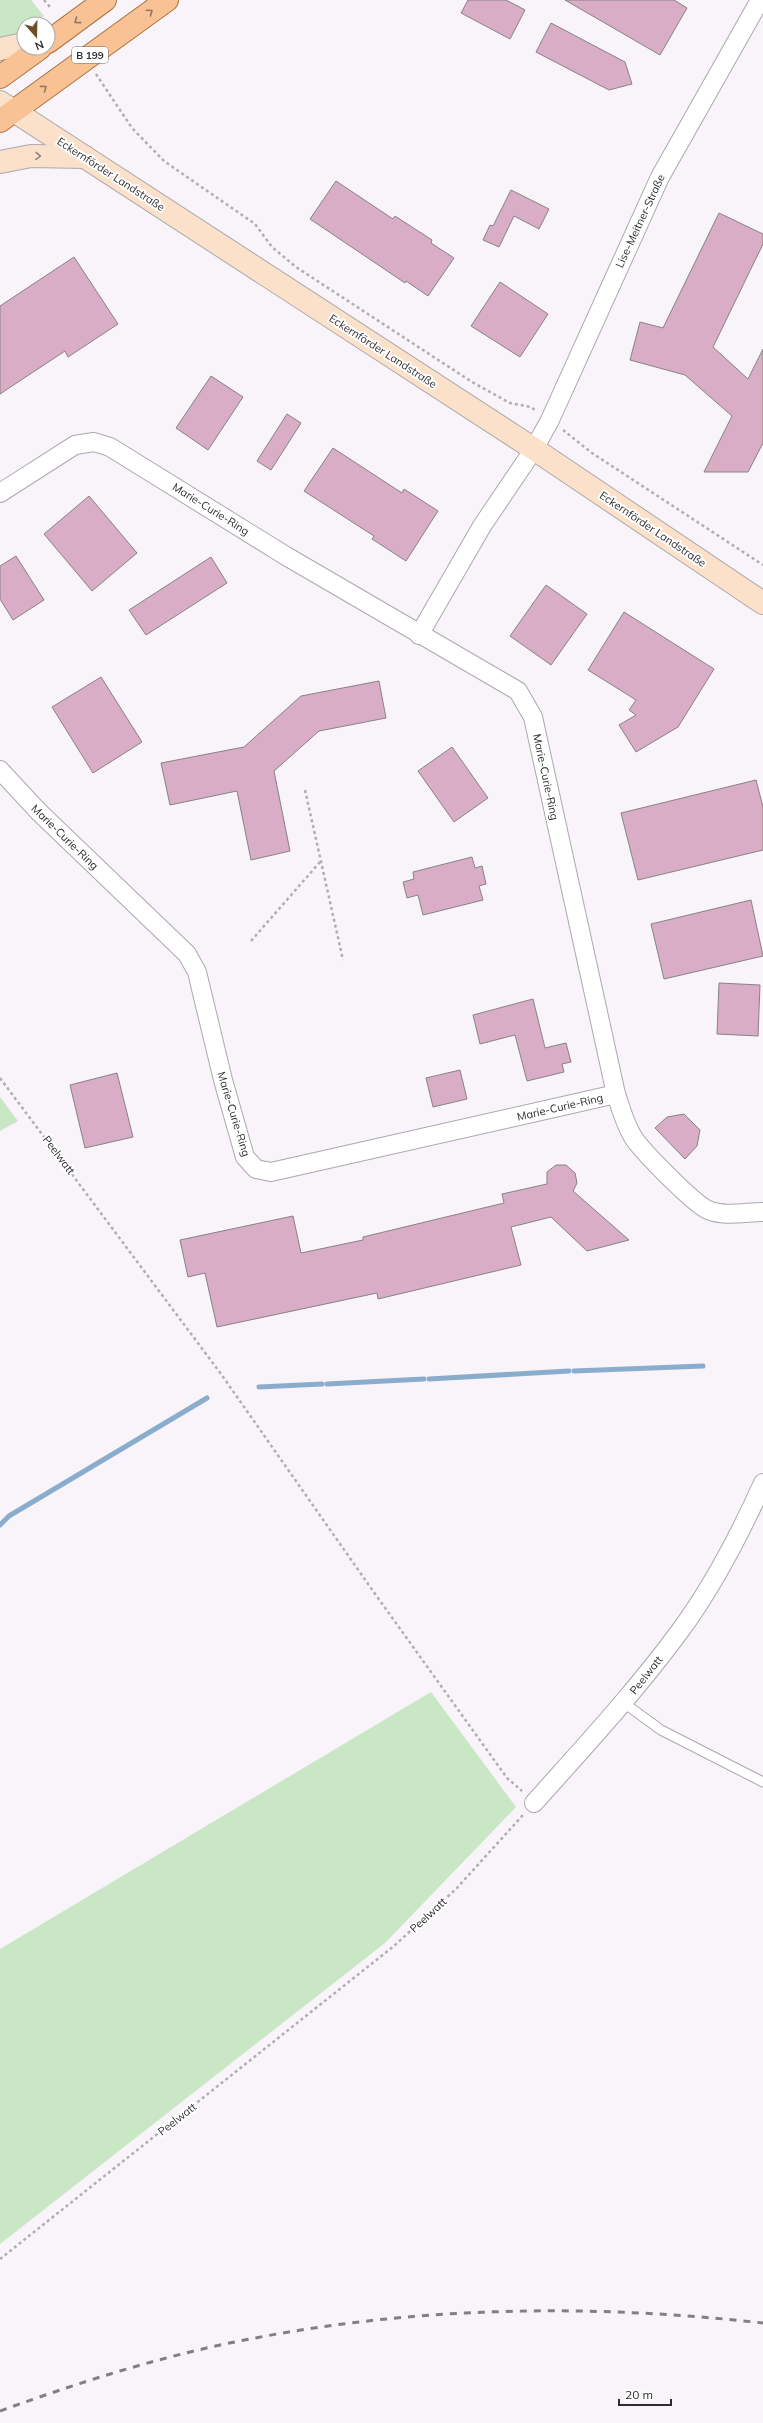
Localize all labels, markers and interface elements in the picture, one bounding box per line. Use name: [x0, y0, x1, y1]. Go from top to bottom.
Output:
one-way arrow: [146, 9, 153, 17]
north arrow: [16, 16, 56, 56]
one-way arrow: [74, 16, 81, 23]
text: N: [33, 37, 46, 53]
road number: B 199: [72, 47, 108, 63]
one-way arrow: [40, 86, 47, 93]
street label: Eckernförder Landstraße: [55, 134, 167, 214]
one-way arrow: [35, 152, 41, 160]
street label: Lise-Meitner-Straße: [612, 172, 668, 270]
street label: Eckernförder Landstraße: [327, 311, 439, 391]
street label: Marie-Curie-Ring: [170, 480, 252, 538]
street label: Eckernförder Landstraße: [597, 488, 709, 570]
street label: Marie-Curie-Ring: [530, 733, 562, 821]
street label: Marie-Curie-Ring: [29, 801, 101, 873]
street label: Marie-Curie-Ring: [214, 1070, 254, 1158]
street label: Marie-Curie-Ring: [516, 1090, 604, 1124]
street label: Peelwatt: [40, 1133, 78, 1177]
street label: Peelwatt: [627, 1653, 665, 1697]
street label: Peelwatt: [407, 1894, 449, 1936]
street label: Peelwatt: [155, 2100, 199, 2138]
scale bar: [619, 2381, 671, 2407]
text: 20 m: [625, 2387, 653, 2402]

